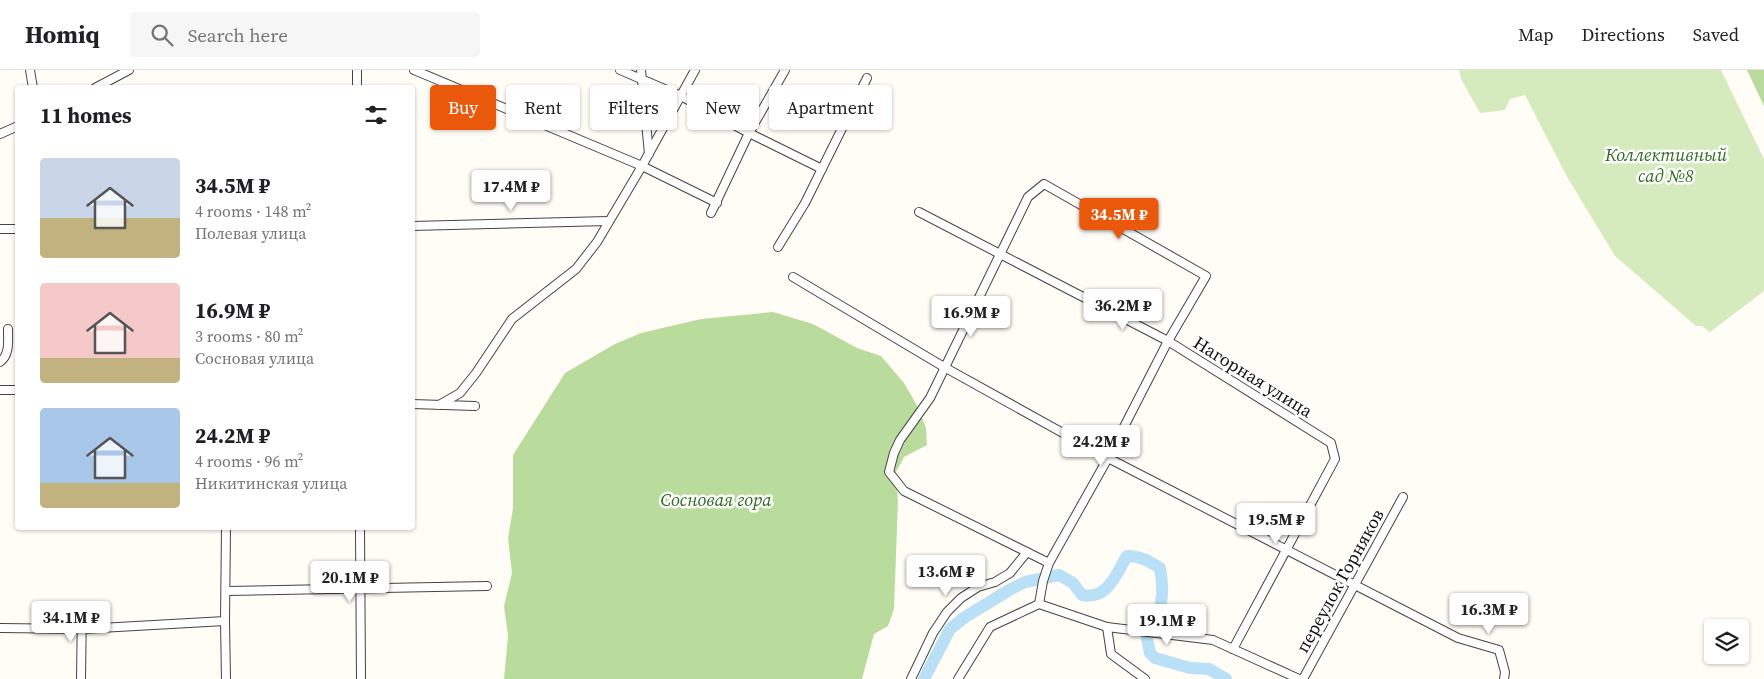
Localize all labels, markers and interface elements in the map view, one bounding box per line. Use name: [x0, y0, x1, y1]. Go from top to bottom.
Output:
search box: [130, 12, 480, 57]
text: Homiq: [25, 18, 100, 51]
icon: search: [148, 21, 176, 49]
text: Search here: [188, 22, 288, 48]
text: Map: [1518, 22, 1554, 47]
text: Directions: [1582, 22, 1665, 47]
text: Saved: [1693, 22, 1739, 47]
chip: Buy: [430, 85, 496, 130]
chip: Rent: [506, 85, 580, 130]
chip: Filters: [590, 85, 677, 130]
chip: New: [687, 85, 759, 130]
chip: Apartment: [769, 85, 892, 130]
text: 11 homes: [40, 101, 132, 130]
icon: filters: [362, 101, 390, 129]
park label: Коллективный сад №8: [1604, 142, 1728, 188]
pin: 17.4M ₽: [465, 170, 557, 212]
text: 34.5M ₽: [195, 171, 270, 200]
text: 17.4M ₽: [482, 175, 540, 197]
icon: home: [80, 178, 140, 238]
pin: 34.5M ₽: [1073, 198, 1165, 240]
text: 4 rooms · 148 m²: [195, 200, 311, 222]
text: 34.5M ₽: [1090, 203, 1148, 225]
text: Полевая улица: [195, 222, 306, 244]
pin: 36.2M ₽: [1077, 288, 1169, 331]
text: 36.2M ₽: [1094, 294, 1152, 316]
text: 16.9M ₽: [195, 296, 270, 325]
pin: 16.9M ₽: [925, 296, 1017, 338]
text: 16.9M ₽: [942, 301, 1000, 323]
icon: home: [80, 303, 140, 363]
text: 3 rooms · 80 m²: [195, 325, 303, 347]
street label: Нагорная улица: [1189, 330, 1318, 424]
text: Сосновая улица: [195, 347, 314, 369]
text: 24.2M ₽: [195, 421, 270, 450]
pin: 24.2M ₽: [1055, 424, 1147, 467]
icon: home: [80, 428, 140, 488]
text: 24.2M ₽: [1072, 430, 1130, 452]
text: 4 rooms · 96 m²: [195, 450, 303, 472]
text: Никитинская улица: [195, 472, 348, 494]
park label: Сосновая гора: [660, 487, 772, 512]
pin: 19.5M ₽: [1230, 502, 1322, 545]
street label: переулок Горняков: [1290, 504, 1389, 657]
text: 19.5M ₽: [1247, 508, 1305, 530]
pin: 13.6M ₽: [900, 554, 992, 597]
pin: 20.1M ₽: [304, 560, 396, 603]
text: 13.6M ₽: [917, 560, 975, 582]
text: 20.1M ₽: [321, 566, 379, 588]
pin: 16.3M ₽: [1443, 592, 1535, 635]
text: 16.3M ₽: [1460, 598, 1518, 620]
pin: 34.1M ₽: [25, 600, 117, 643]
pin: 19.1M ₽: [1121, 604, 1213, 646]
text: 34.1M ₽: [42, 606, 100, 628]
text: 19.1M ₽: [1138, 609, 1196, 631]
map controls: [1704, 619, 1749, 664]
button: layers: [1704, 619, 1749, 664]

